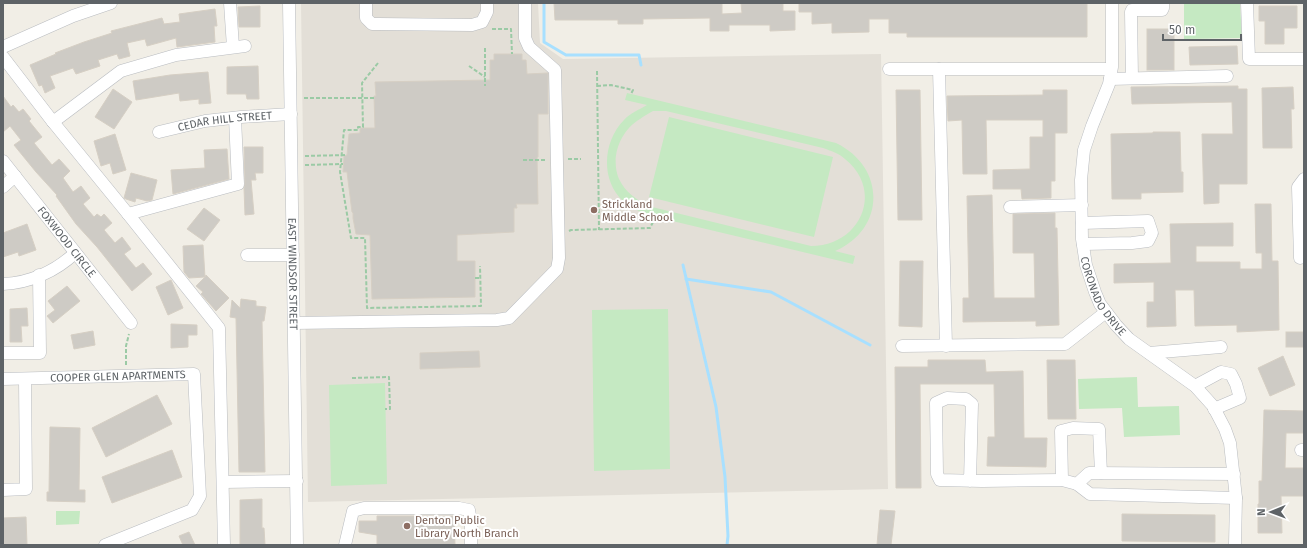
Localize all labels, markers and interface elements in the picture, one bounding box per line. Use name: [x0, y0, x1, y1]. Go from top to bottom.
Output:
scale bar: [1163, 16, 1241, 42]
text: 50 m: [1169, 23, 1195, 37]
street label: CEDAR HILL STREET: [177, 109, 273, 134]
place label: Strickland Middle School: [602, 198, 673, 224]
street label: FOXWOOD CIRCLE: [35, 204, 98, 280]
marker: Strickland Middle School: [589, 205, 599, 215]
street label: EAST WINDSOR STREET: [285, 218, 300, 331]
street label: CORONADO DRIVE: [1078, 256, 1129, 339]
street label: COOPER GLEN APARTMENTS: [50, 368, 186, 385]
north arrow: [1251, 492, 1291, 532]
text: N: [1255, 508, 1268, 516]
place label: Denton Public Library North Branch: [415, 514, 519, 540]
marker: Denton Public Library North Branch: [402, 521, 412, 531]

